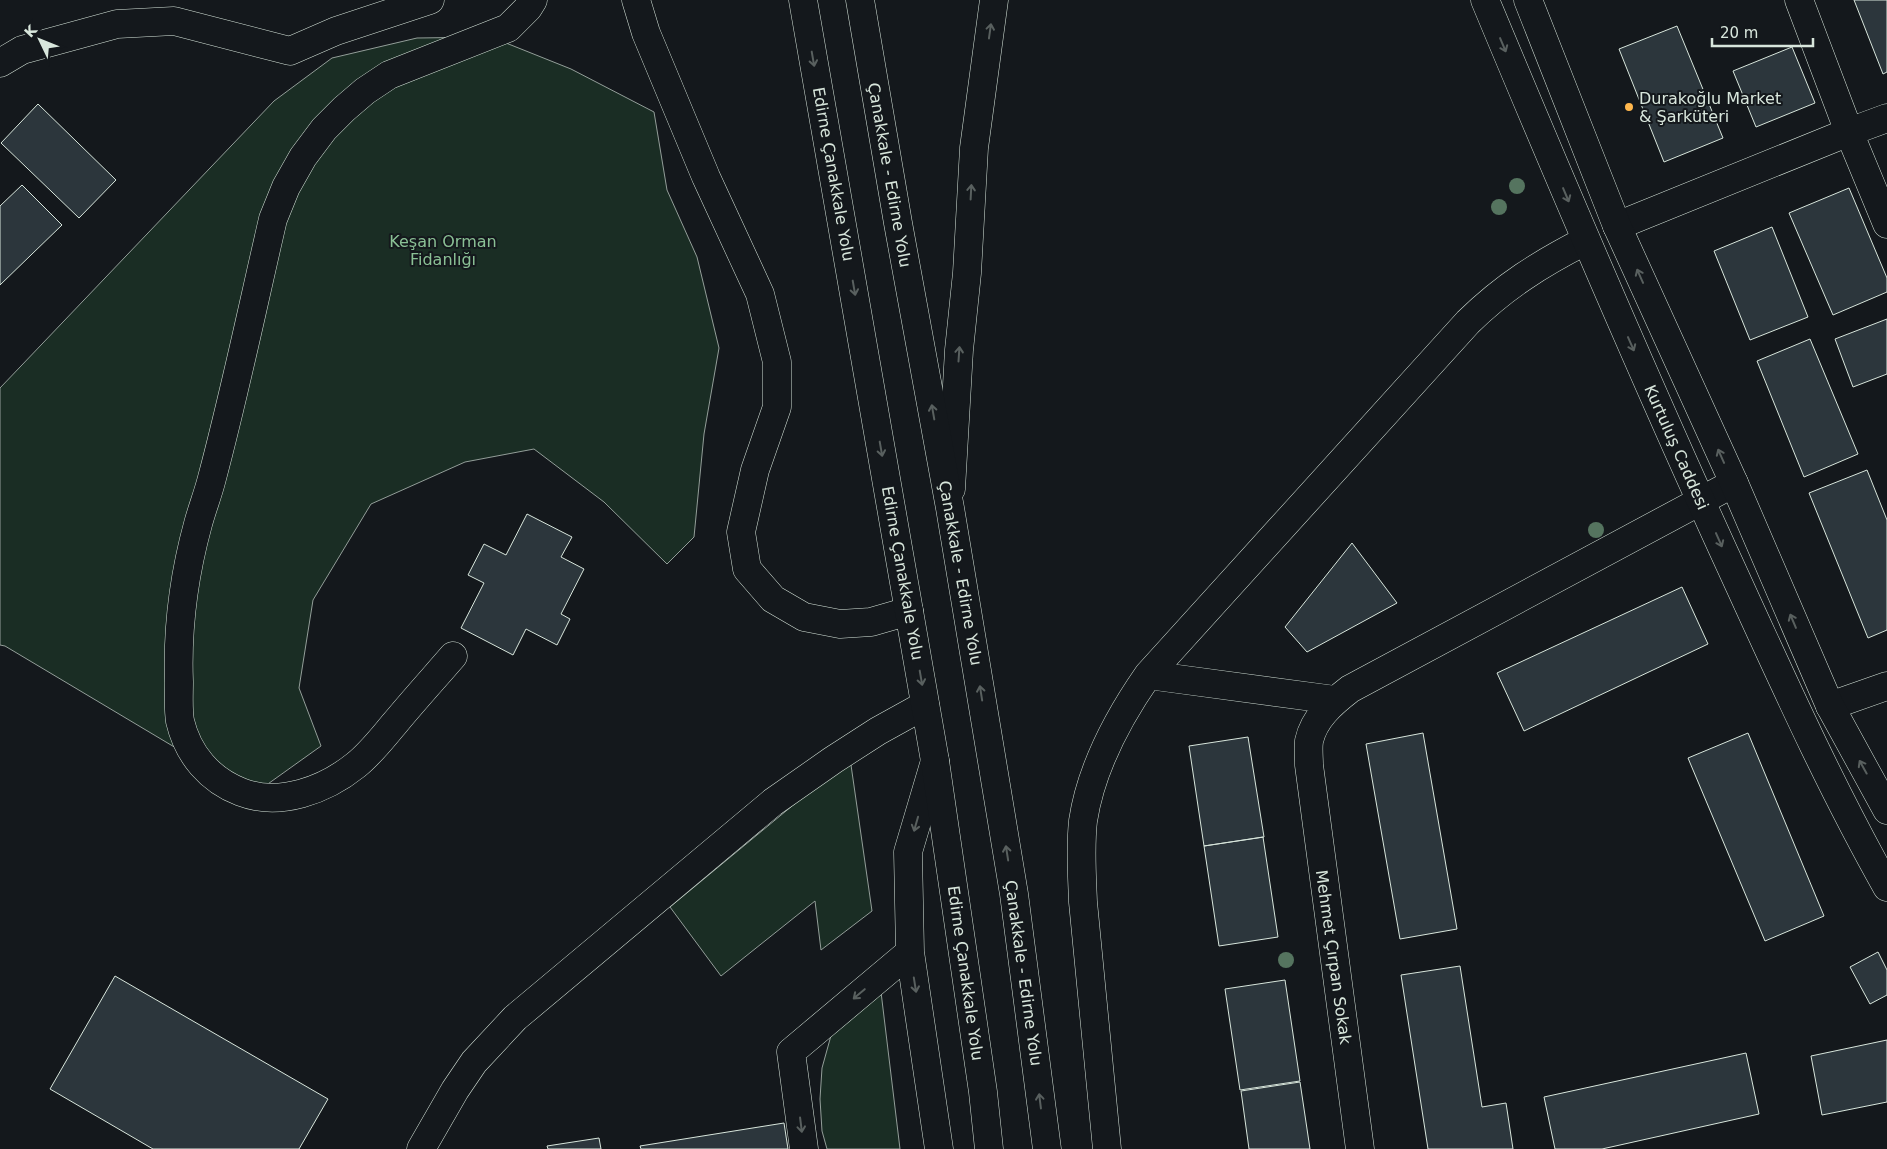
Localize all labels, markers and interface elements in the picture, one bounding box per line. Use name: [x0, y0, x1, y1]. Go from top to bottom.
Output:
north arrow: [15, 15, 65, 65]
scale bar: [1712, 15, 1813, 47]
text: K: [21, 21, 41, 41]
one-way arrow: [985, 23, 995, 39]
text: 20 m: [1720, 24, 1758, 42]
one-way arrow: [1499, 37, 1509, 52]
one-way arrow: [809, 51, 819, 67]
street label: Çanakkale - Edirne Yolu: [864, 81, 915, 269]
street label: Edirne Çanakkale Yolu: [809, 86, 858, 263]
place label: Durakoğlu Market & Şarküteri: [1639, 89, 1781, 126]
marker: Durakoğlu Market & Şarküteri: [1623, 101, 1635, 113]
one-way arrow: [967, 184, 976, 200]
one-way arrow: [1562, 187, 1571, 202]
park label: Keşan Orman Fidanlığı: [389, 232, 497, 269]
one-way arrow: [1635, 269, 1644, 284]
one-way arrow: [849, 280, 859, 296]
one-way arrow: [1627, 336, 1636, 351]
one-way arrow: [955, 347, 964, 363]
street label: Kurtuluş Caddesi: [1640, 382, 1713, 513]
one-way arrow: [927, 404, 937, 420]
one-way arrow: [877, 440, 887, 456]
one-way arrow: [1716, 449, 1726, 464]
street label: Çanakkale - Edirne Yolu: [935, 479, 986, 667]
street label: Edirne Çanakkale Yolu: [878, 485, 927, 662]
one-way arrow: [1714, 532, 1724, 547]
one-way arrow: [1788, 614, 1798, 629]
one-way arrow: [916, 669, 926, 685]
one-way arrow: [975, 685, 985, 701]
one-way arrow: [1858, 760, 1868, 775]
one-way arrow: [911, 816, 921, 832]
one-way arrow: [1001, 845, 1011, 861]
street label: Mehmet Çırpan Sokak: [1312, 869, 1355, 1046]
street label: Çanakkale - Edirne Yolu: [1001, 879, 1046, 1067]
street label: Edirne Çanakkale Yolu: [944, 884, 987, 1062]
one-way arrow: [910, 977, 920, 993]
one-way arrow: [853, 989, 866, 1000]
one-way arrow: [1035, 1093, 1045, 1109]
one-way arrow: [796, 1117, 806, 1133]

